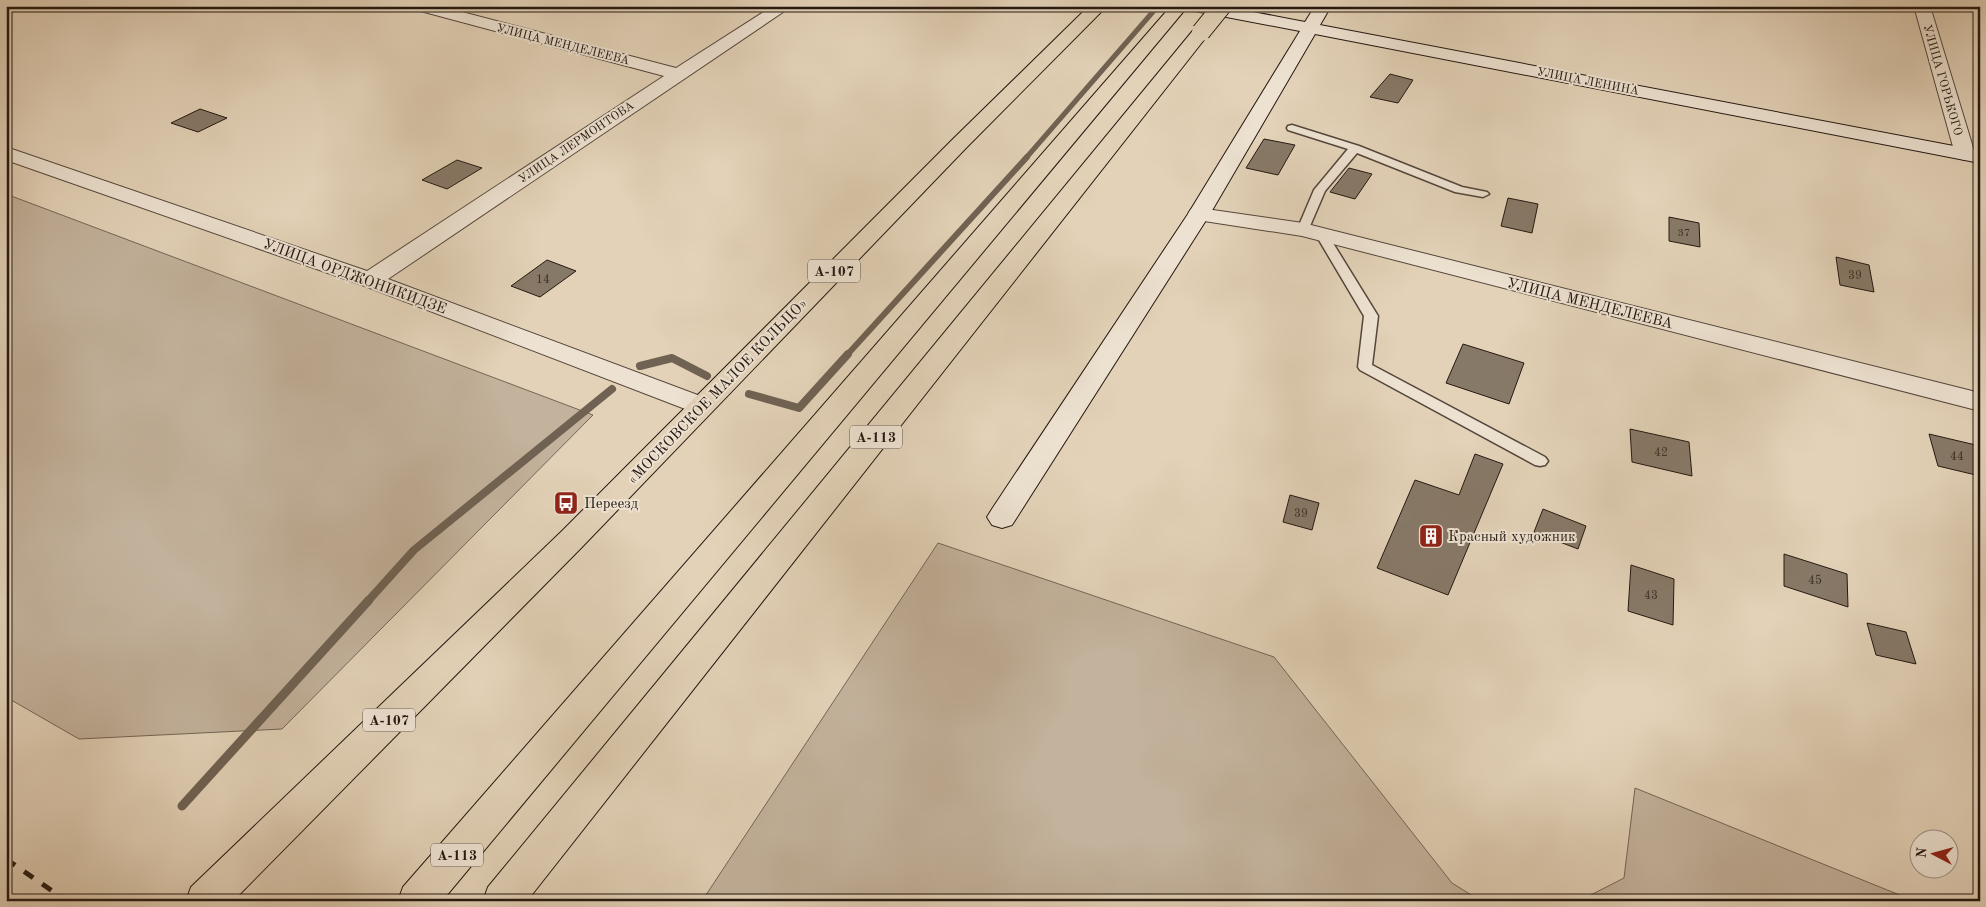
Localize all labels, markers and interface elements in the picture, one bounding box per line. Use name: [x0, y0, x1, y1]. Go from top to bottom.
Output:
street label: УЛИЦА МЕНДЕЛЕЕВА: [495, 23, 631, 67]
street label: УЛИЦА ГОРЬКОГО: [1920, 23, 1964, 137]
street label: УЛИЦА ЛЕНИНА: [1536, 66, 1640, 98]
street label: УЛИЦА ЛЕРМОНТОВА: [517, 100, 637, 186]
house number: 37: [1678, 228, 1690, 239]
street label: УЛИЦА ОРДЖОНИКИДЗЕ: [261, 237, 448, 318]
road number: А-107: [808, 260, 860, 282]
house number: 39: [1848, 270, 1862, 282]
house number: 14: [536, 274, 550, 286]
street label: УЛИЦА МЕНДЕЛЕЕВА: [1505, 277, 1675, 333]
street label: «МОСКОВСКОЕ МАЛОЕ КОЛЬЦО»: [625, 296, 811, 488]
road number: А-113: [850, 426, 902, 448]
house number: 42: [1654, 447, 1668, 459]
house number: 44: [1950, 451, 1964, 463]
bus stop icon: Переезд: [553, 490, 579, 516]
place label: Переезд: [584, 497, 639, 512]
house number: 39: [1294, 508, 1308, 520]
building icon: Красный художник: [1418, 523, 1444, 549]
place label: Красный художник: [1448, 530, 1576, 545]
house number: 45: [1808, 574, 1822, 587]
house number: 43: [1644, 590, 1658, 602]
road number: А-107: [363, 708, 415, 732]
north arrow: [1908, 830, 1958, 880]
road number: А-113: [431, 844, 483, 866]
text: N: [1915, 846, 1930, 859]

